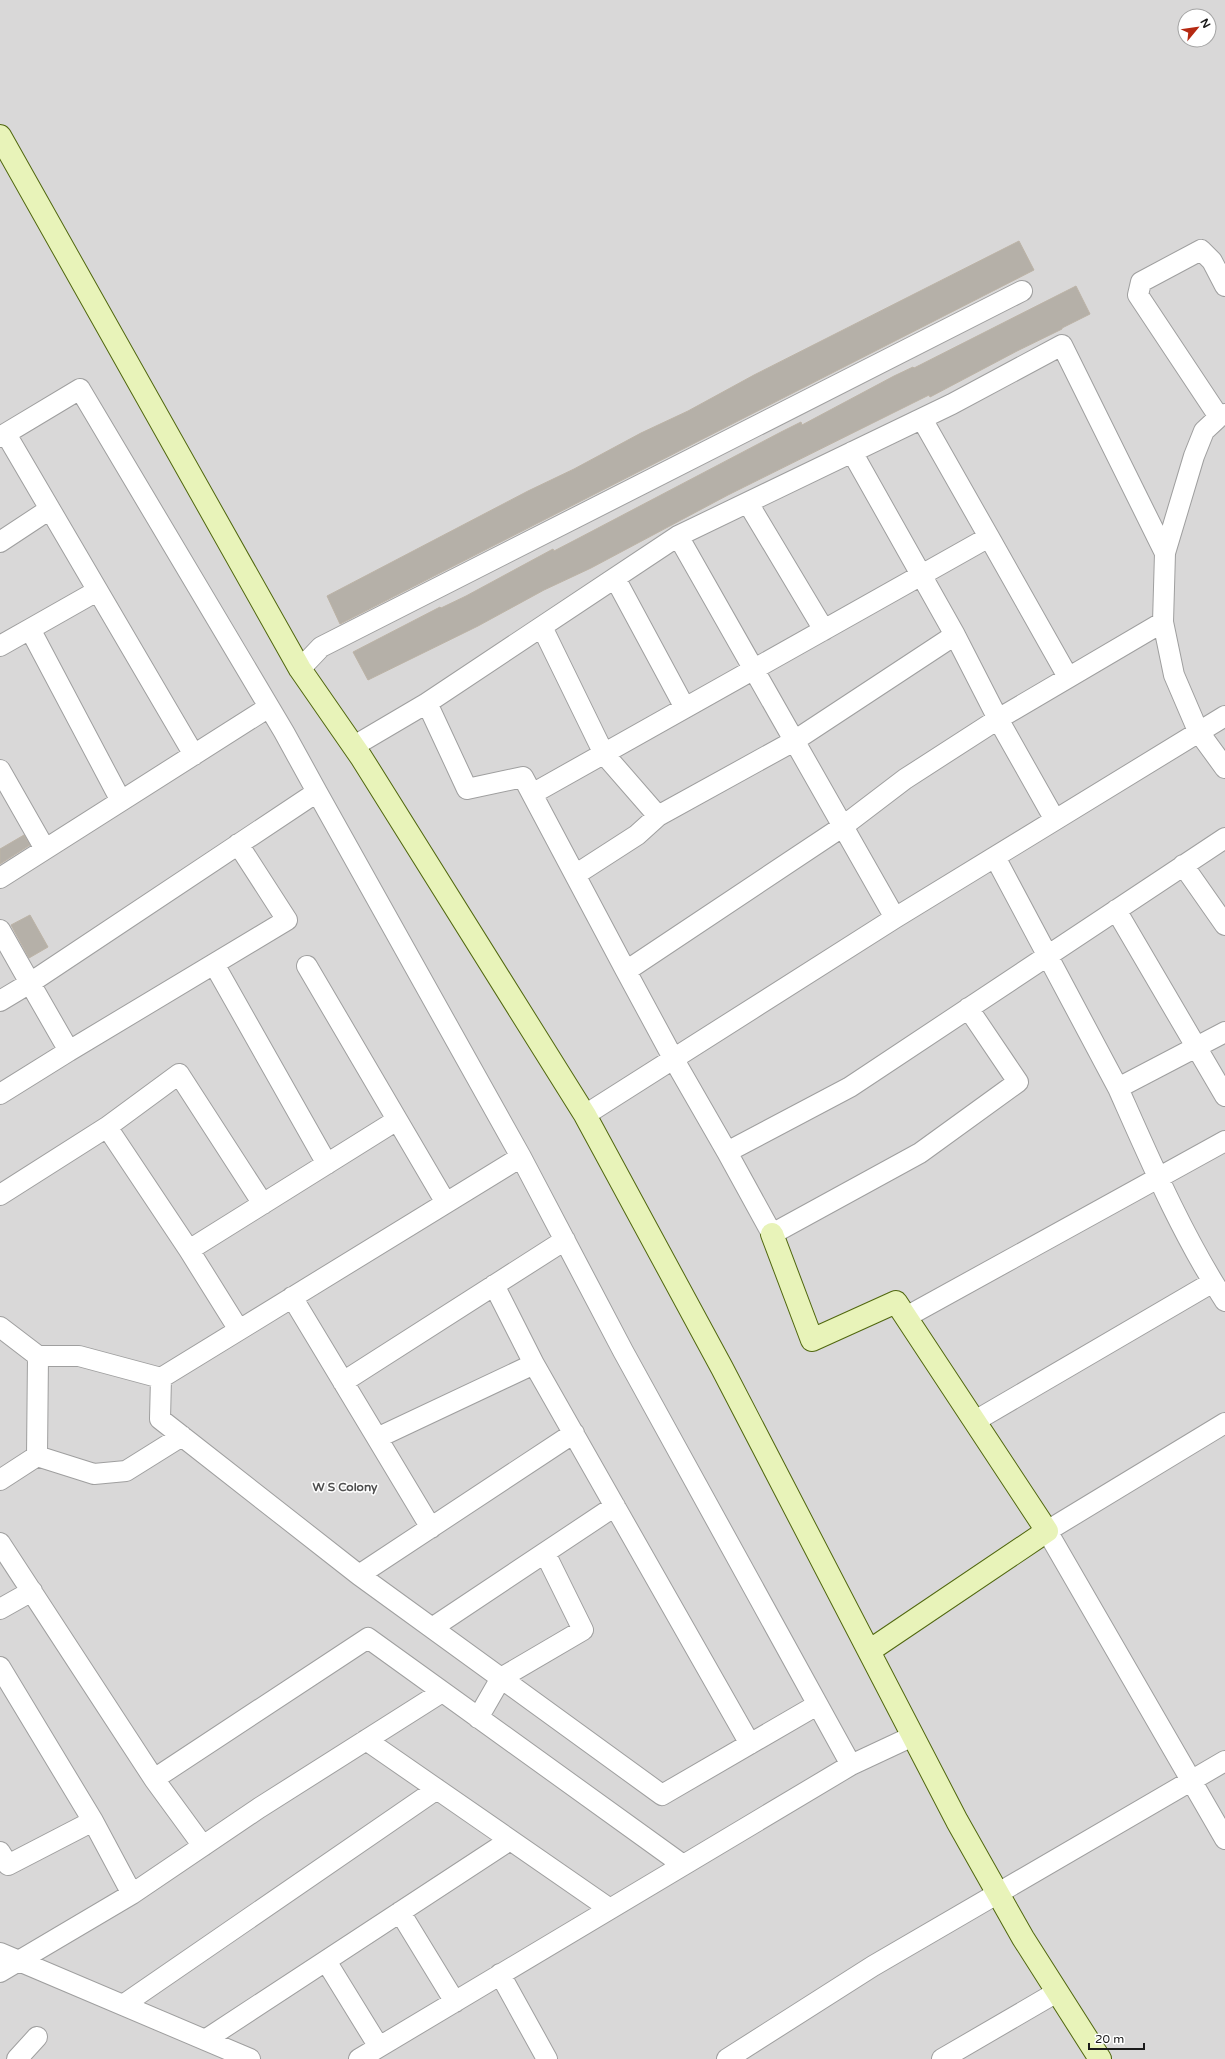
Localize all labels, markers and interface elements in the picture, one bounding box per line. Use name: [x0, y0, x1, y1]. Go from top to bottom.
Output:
north arrow: [1177, 8, 1217, 48]
text: N: [1197, 16, 1213, 30]
district label: W S Colony: [312, 1480, 378, 1495]
scale bar: [1089, 2025, 1144, 2051]
text: 20 m: [1095, 2032, 1124, 2046]

